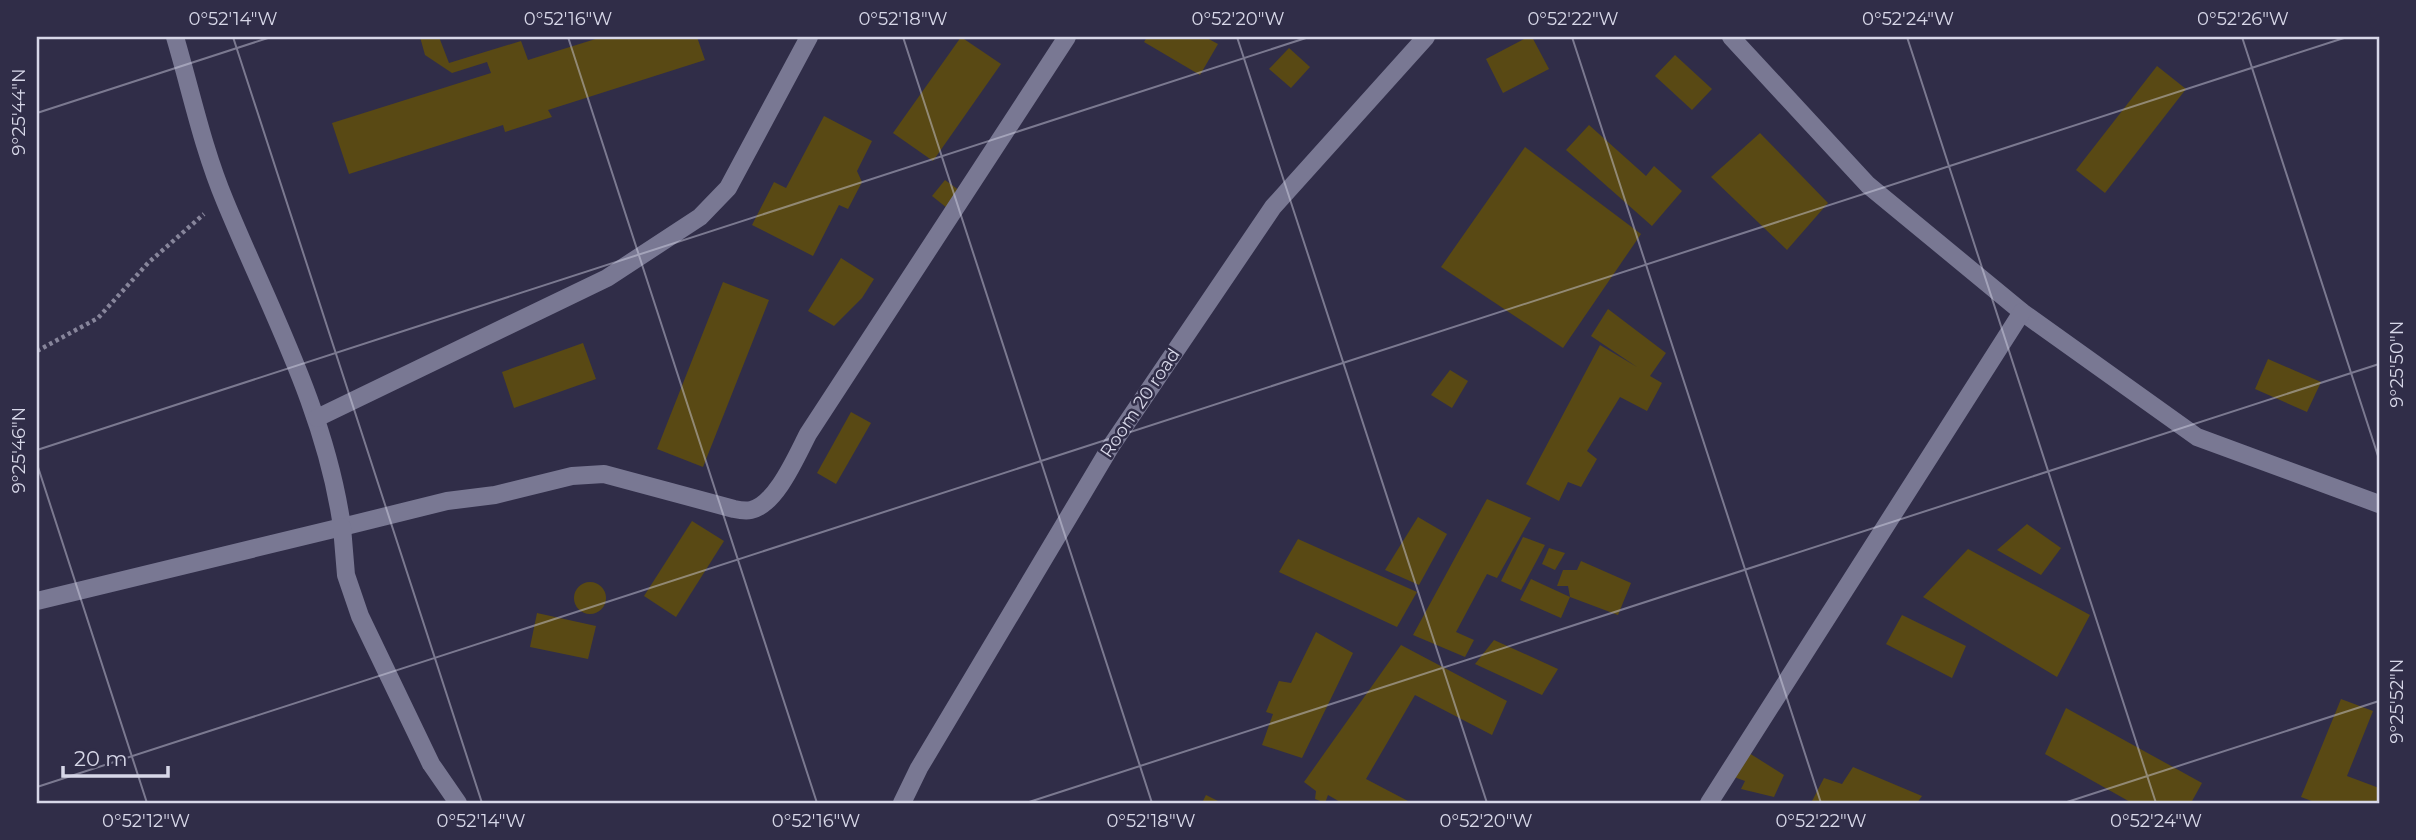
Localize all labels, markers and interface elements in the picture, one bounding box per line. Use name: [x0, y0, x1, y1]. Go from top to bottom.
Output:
text: 0°52'14"W: [188, 8, 278, 30]
text: 0°52'16"W: [524, 8, 612, 30]
text: 0°52'18"W: [858, 8, 948, 30]
text: 0°52'20"W: [1192, 8, 1285, 30]
text: 0°52'22"W: [1527, 8, 1619, 30]
text: 0°52'24"W: [1862, 8, 1954, 30]
text: 0°52'26"W: [2197, 8, 2289, 30]
text: 9°25'44"N: [8, 68, 30, 156]
text: 9°25'50"N: [2386, 321, 2408, 407]
street label: Room 20 road: [1095, 344, 1185, 462]
text: 9°25'46"N: [8, 407, 30, 493]
text: 9°25'52"N: [2386, 659, 2408, 743]
scale bar: [63, 735, 168, 779]
text: 20 m: [74, 746, 128, 771]
text: 0°52'12"W: [102, 810, 190, 832]
text: 0°52'14"W: [436, 810, 526, 832]
text: 0°52'16"W: [772, 810, 860, 832]
text: 0°52'18"W: [1106, 810, 1196, 832]
text: 0°52'20"W: [1440, 810, 1533, 832]
text: 0°52'22"W: [1775, 810, 1867, 832]
text: 0°52'24"W: [2110, 810, 2202, 832]

